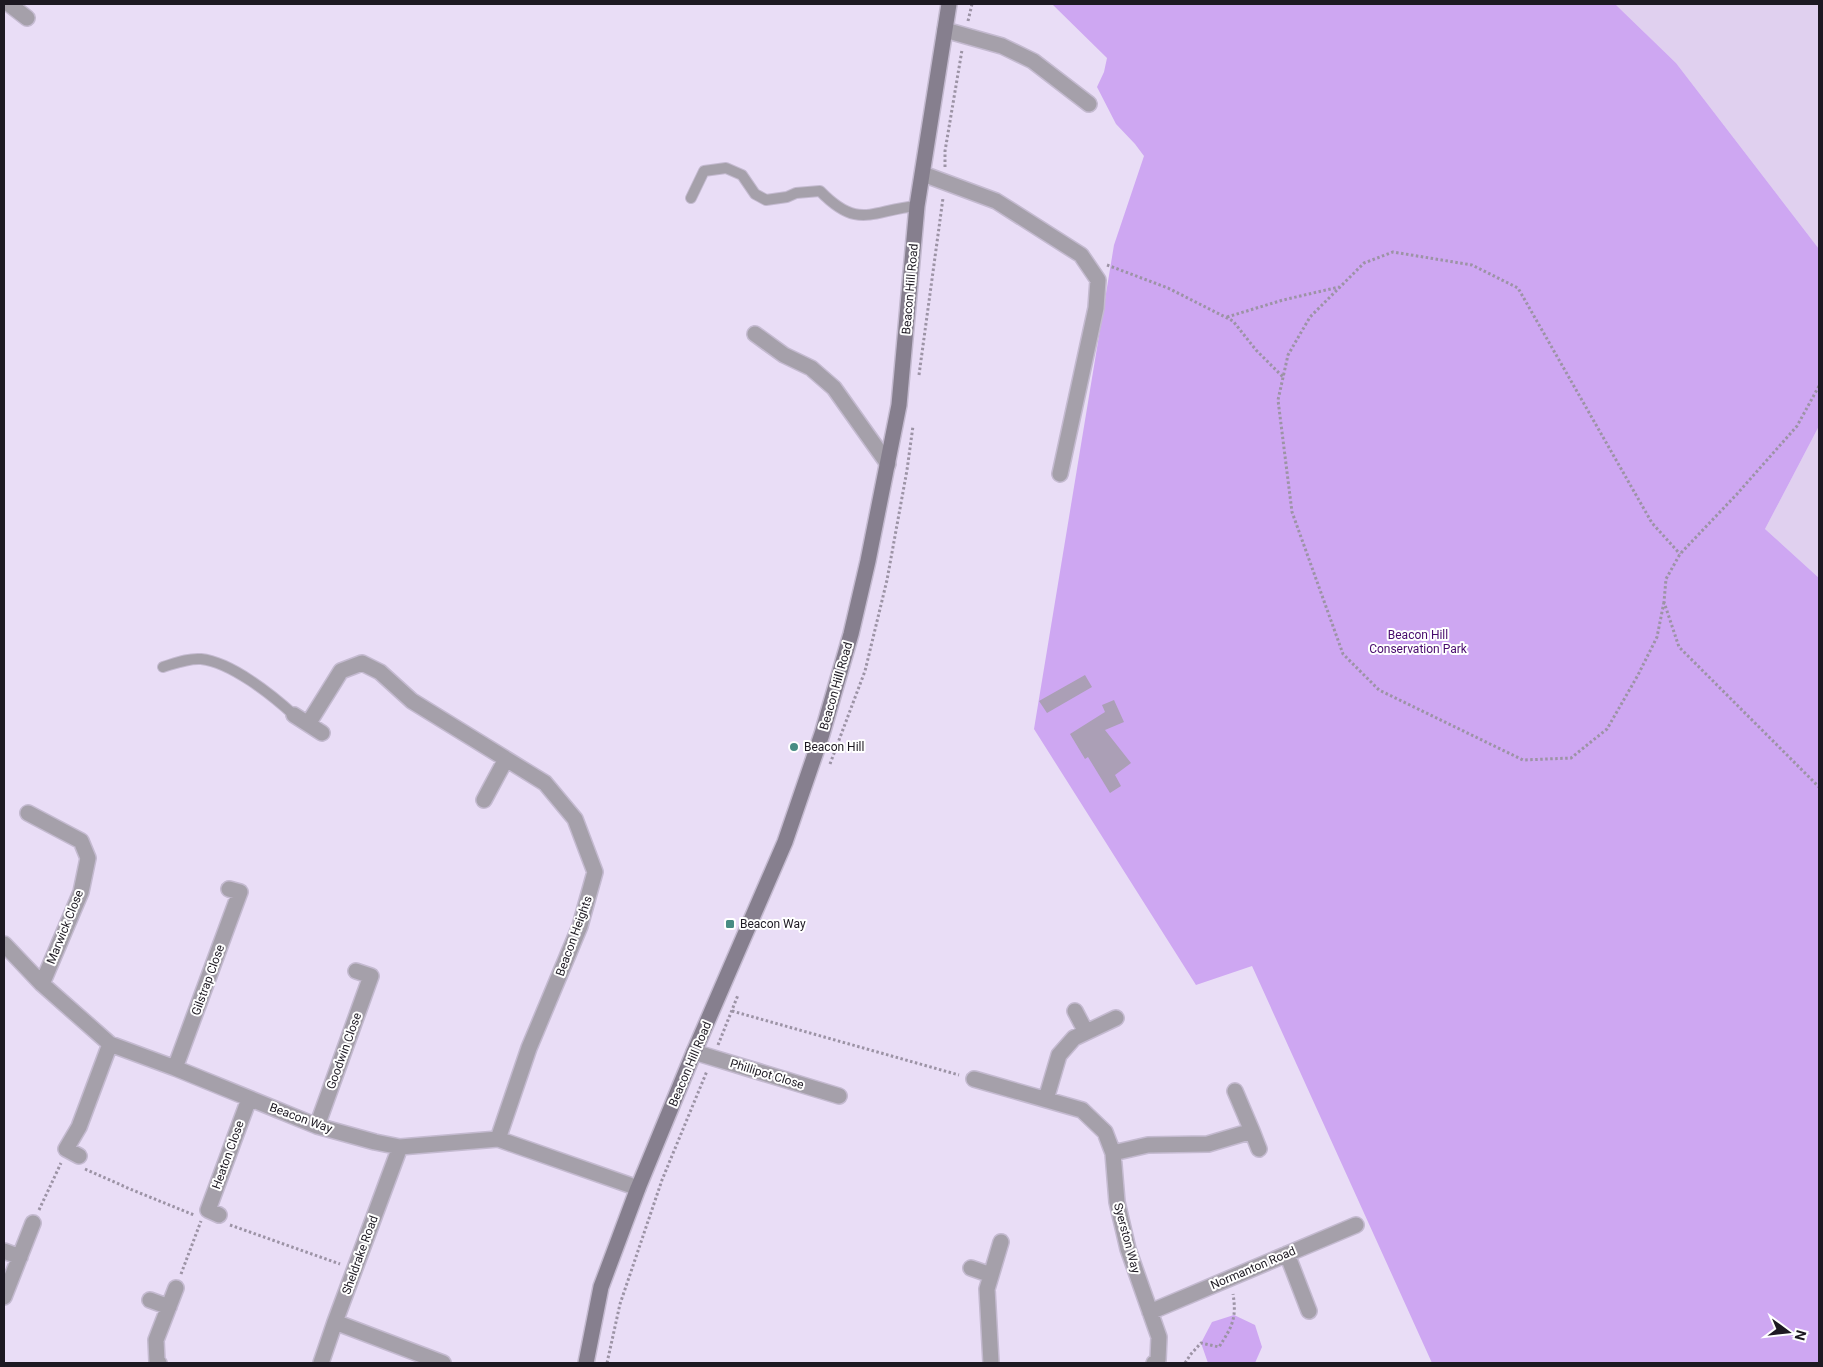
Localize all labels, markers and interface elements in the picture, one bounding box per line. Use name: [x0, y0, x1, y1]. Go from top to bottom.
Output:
street label: Beacon Hill Road: [899, 243, 921, 335]
park label: Beacon Hill Conservation Park: [1369, 628, 1468, 656]
street label: Beacon Hill Road: [817, 640, 855, 732]
place label: Beacon Hill: [804, 740, 864, 754]
marker: Beacon Hill: [788, 741, 800, 753]
street label: Marwick Close: [44, 888, 86, 966]
street label: Beacon Heights: [553, 894, 595, 978]
place label: Beacon Way: [740, 917, 806, 931]
marker: Beacon Way: [724, 918, 736, 930]
street label: Gilstrap Close: [189, 943, 227, 1017]
street label: Goodwin Close: [324, 1011, 364, 1091]
street label: Beacon Hill Road: [666, 1019, 714, 1109]
street label: Phillipot Close: [728, 1056, 806, 1092]
street label: Beacon Way: [268, 1100, 335, 1136]
street label: Heaton Close: [209, 1119, 247, 1191]
street label: Syerston Way: [1111, 1201, 1143, 1275]
street label: Sheldrake Road: [339, 1214, 381, 1296]
street label: Normanton Road: [1208, 1244, 1298, 1292]
north arrow: [1763, 1307, 1813, 1357]
text: N: [1792, 1329, 1810, 1342]

